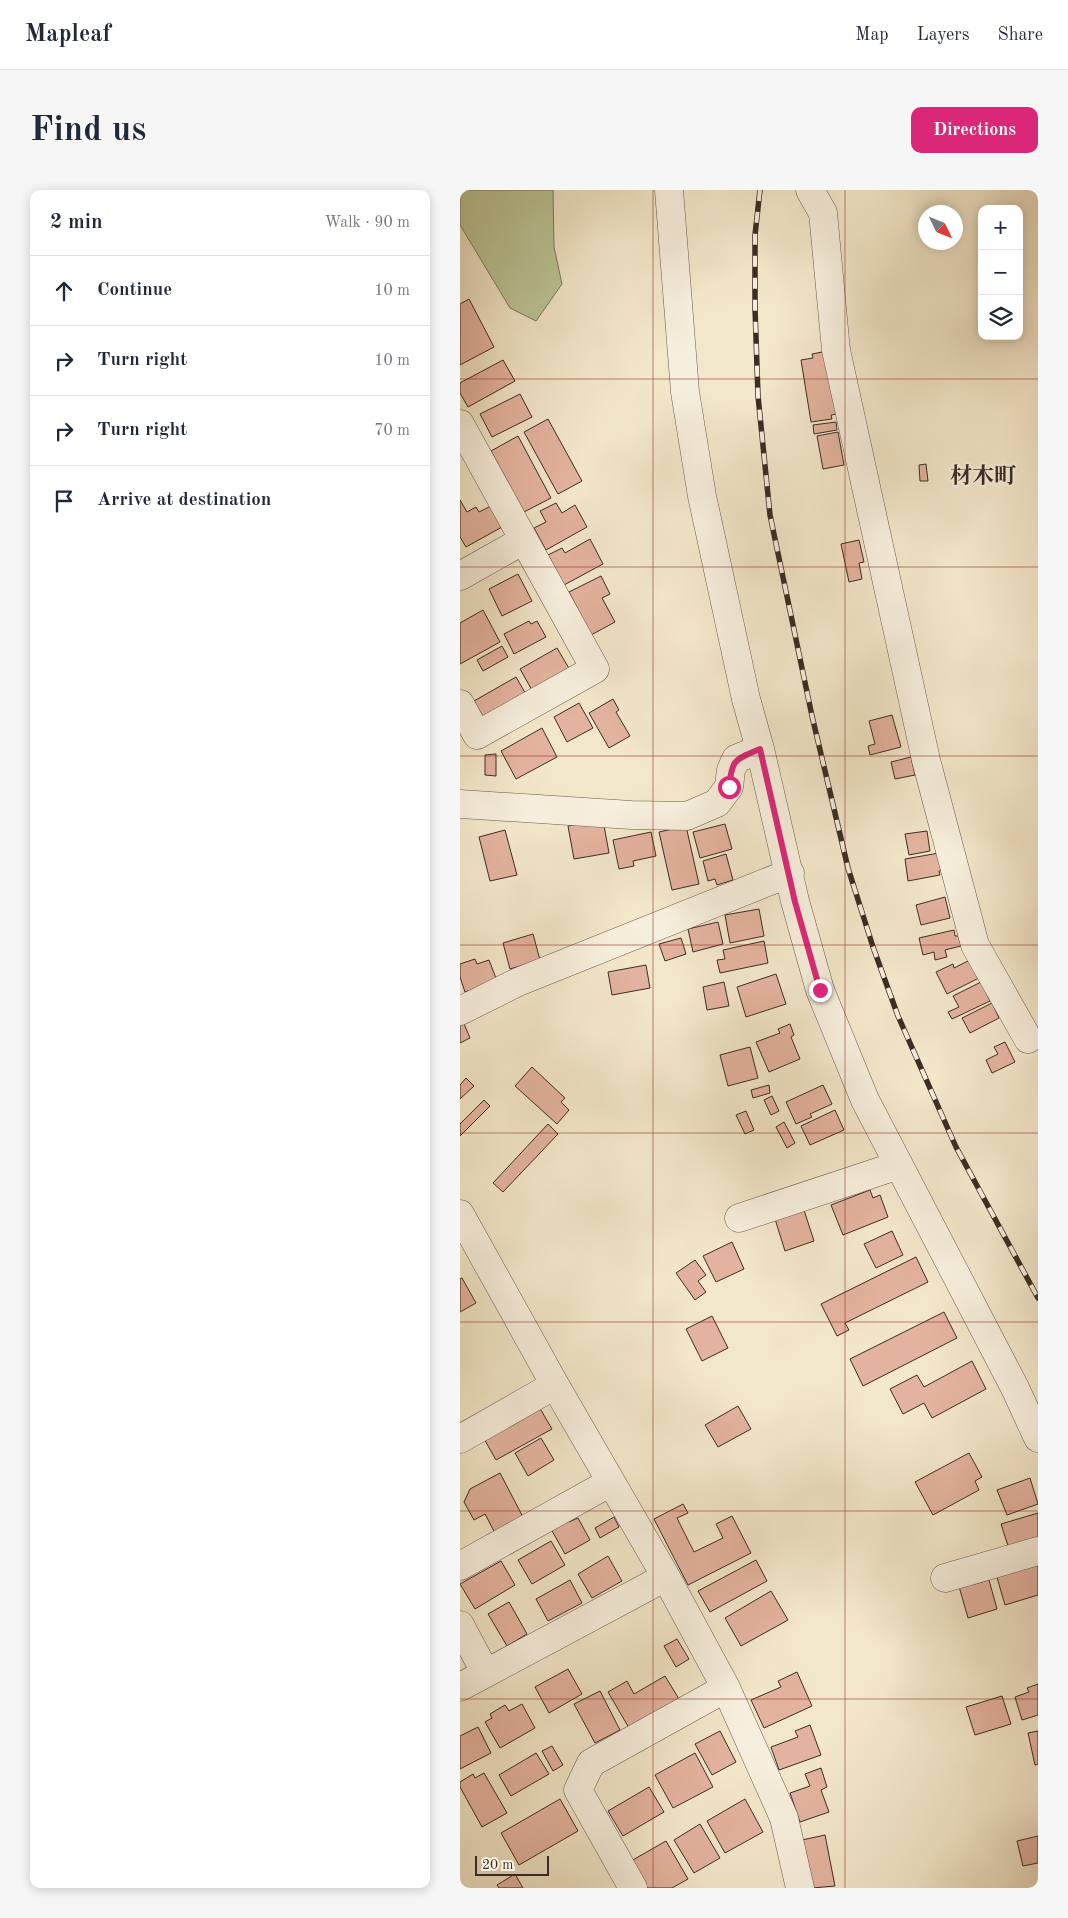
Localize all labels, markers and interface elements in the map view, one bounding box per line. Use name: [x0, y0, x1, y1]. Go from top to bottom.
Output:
text: Mapleaf: [25, 23, 111, 47]
text: Map: [855, 26, 889, 44]
text: Layers: [917, 26, 969, 44]
text: Share: [997, 26, 1043, 44]
button: Directions: [911, 107, 1038, 153]
text: Find us: [30, 113, 146, 148]
north arrow: [918, 205, 963, 250]
map controls: [978, 205, 1023, 340]
button: +: [978, 205, 1023, 250]
text: 2 min: [50, 212, 103, 233]
text: Walk · 90 m: [324, 215, 410, 231]
button: −: [978, 250, 1023, 295]
icon: ahead: [50, 277, 78, 305]
text: Continue: [97, 281, 172, 300]
text: 10 m: [374, 283, 410, 299]
button: layers: [978, 295, 1023, 340]
icon: right: [50, 347, 78, 375]
text: Turn right: [97, 351, 187, 370]
text: 10 m: [374, 353, 410, 369]
icon: right: [50, 417, 78, 445]
text: Turn right: [97, 421, 187, 440]
text: 70 m: [374, 423, 410, 439]
district label: 材木町: [950, 464, 1016, 488]
icon: arrive: [50, 487, 78, 515]
text: Arrive at destination: [97, 491, 271, 510]
route start: [718, 776, 741, 799]
route end: [809, 979, 832, 1002]
scale bar: [475, 1853, 549, 1876]
text: 20 m: [482, 1858, 513, 1872]

